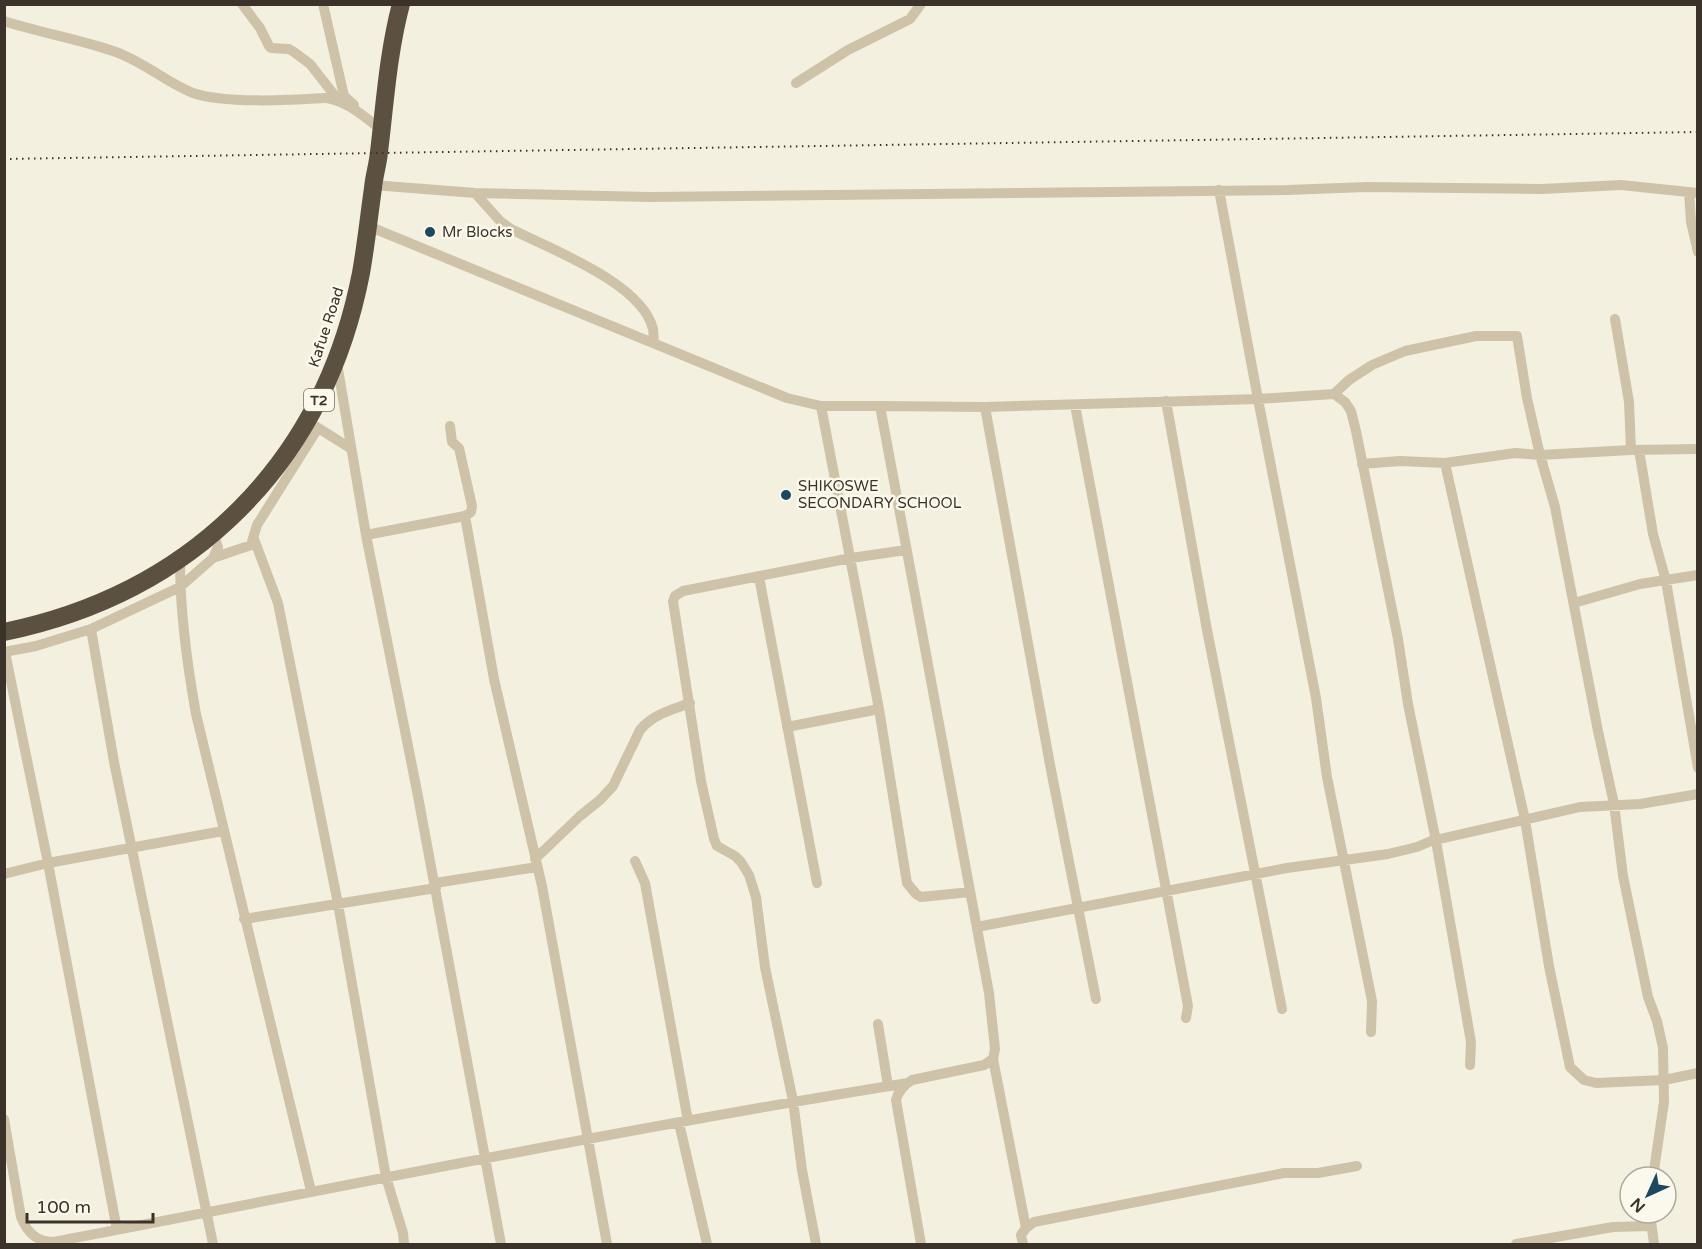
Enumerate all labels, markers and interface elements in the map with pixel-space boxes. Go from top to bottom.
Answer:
place label: Mr Blocks [442,223,512,241]
marker: Mr Blocks [423,225,437,239]
street label: Kafue Road [305,285,347,369]
road number: T2 [304,389,334,411]
place label: SHIKOSWE SECONDARY SCHOOL [798,477,962,512]
marker: SHIKOSWE SECONDARY SCHOOL [779,488,793,502]
north arrow [1618,1165,1678,1225]
scale bar [27,1186,153,1224]
text: N [1626,1193,1650,1217]
text: 100 m [36,1196,91,1218]

